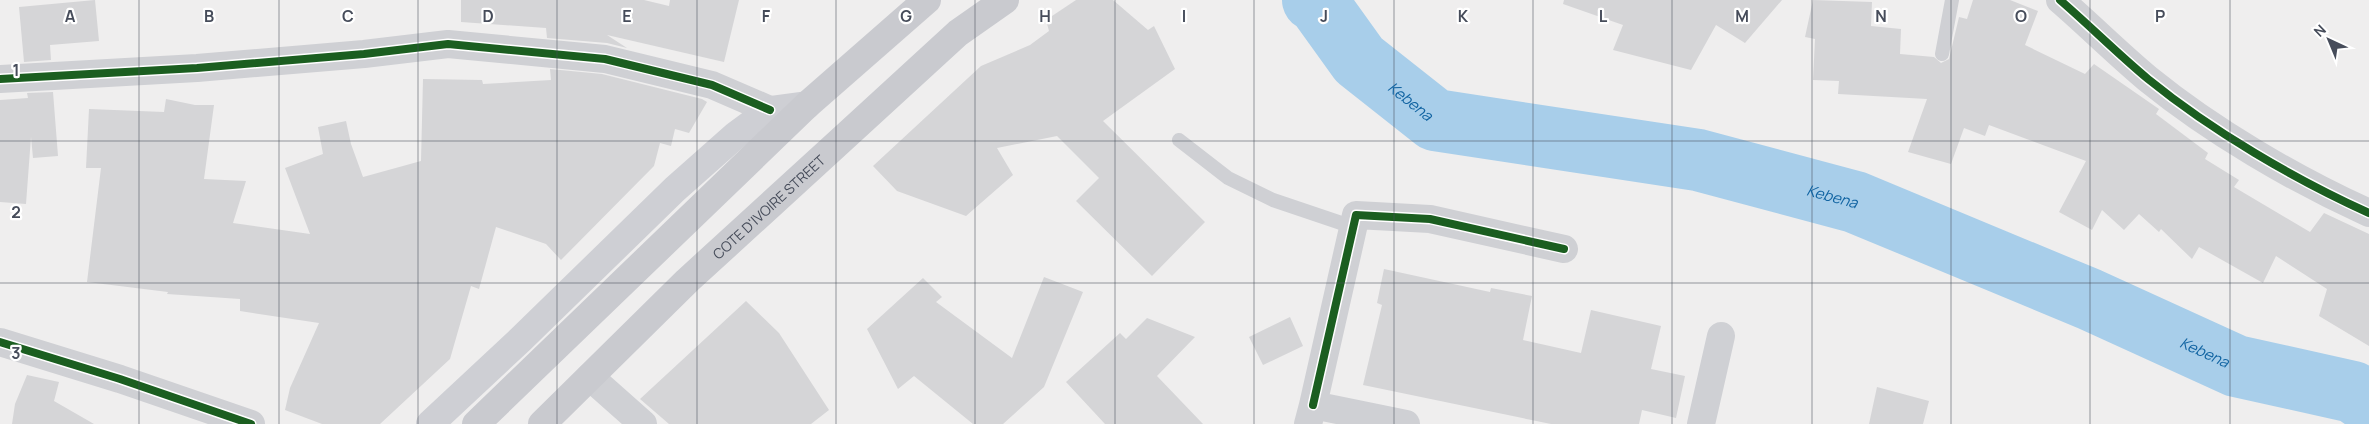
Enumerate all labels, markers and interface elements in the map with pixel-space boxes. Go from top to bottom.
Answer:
text: A [65,5,76,27]
text: B [204,5,214,27]
text: C [342,5,354,27]
text: D [482,5,494,27]
text: E [622,5,632,27]
text: F [762,5,771,27]
text: G [900,5,912,27]
text: H [1039,5,1051,27]
text: I [1182,5,1186,27]
text: J [1320,5,1328,27]
text: K [1458,5,1469,27]
text: L [1599,5,1608,27]
text: M [1735,5,1749,27]
text: N [1875,5,1887,27]
text: O [2015,5,2027,27]
text: P [2155,5,2165,27]
north arrow [2304,15,2354,65]
text: N [2309,20,2330,41]
text: 1 [12,59,20,81]
water label: Kebena [1384,77,1438,126]
street label: COTE D'IVOIRE STREET [708,150,829,263]
water label: Kebena [1805,179,1861,213]
text: 2 [11,201,21,223]
water label: Kebena [2177,331,2233,372]
text: 3 [11,342,21,364]

